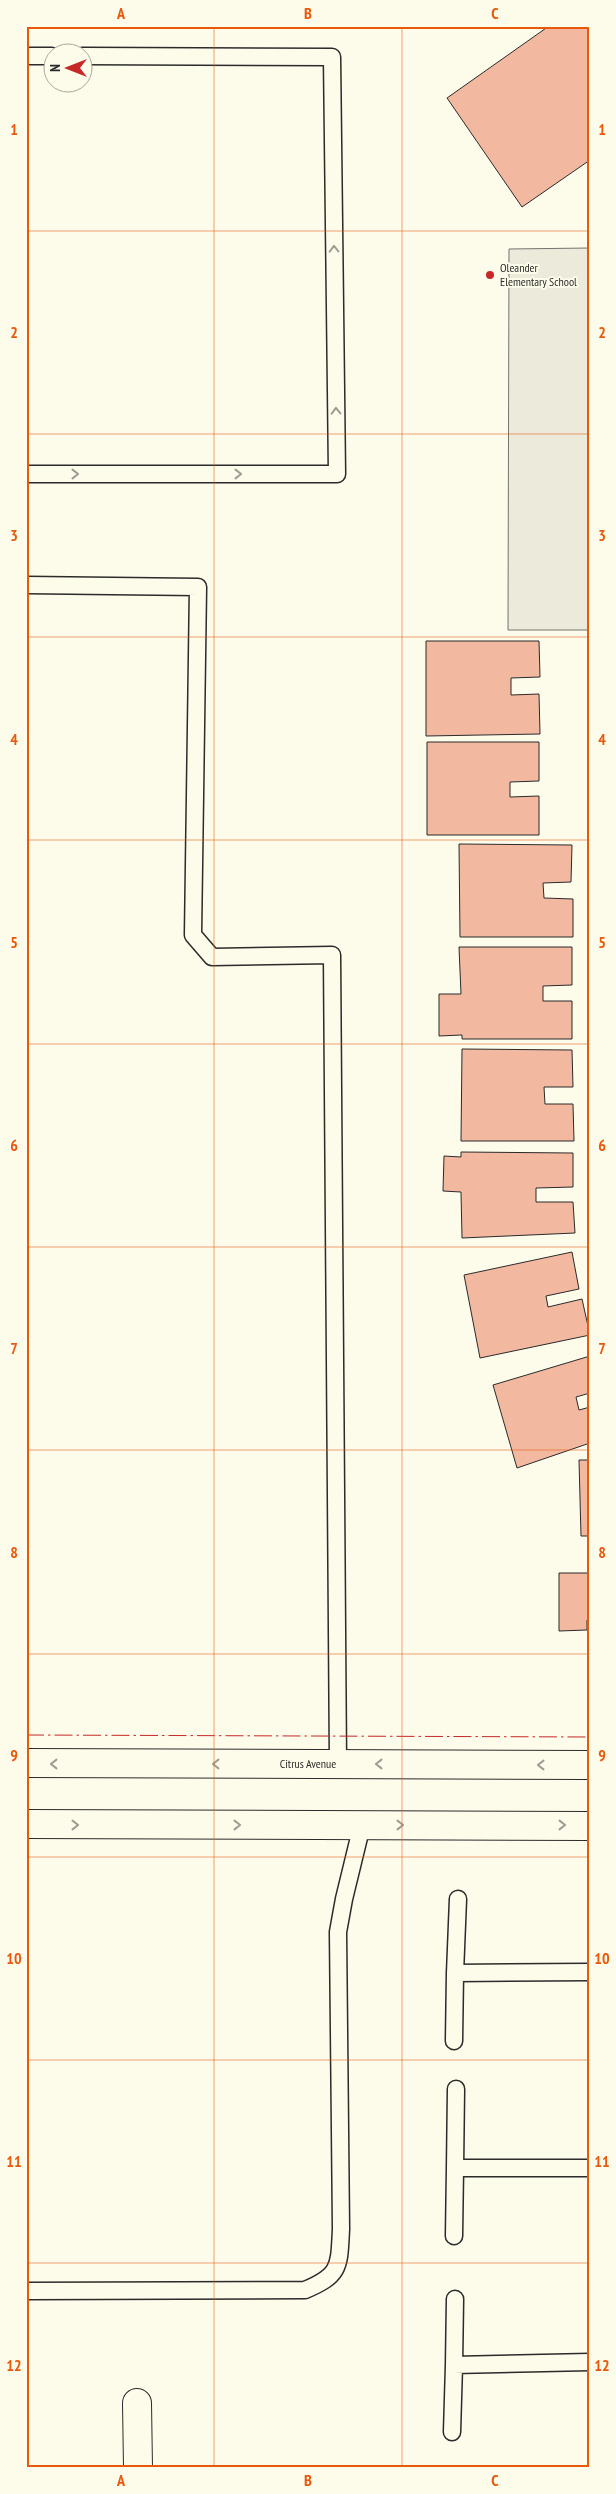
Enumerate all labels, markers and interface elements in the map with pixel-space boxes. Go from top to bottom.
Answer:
text: A [116,3,126,23]
text: B [304,3,312,23]
text: C [491,3,499,23]
north arrow [42,42,92,92]
text: N [46,64,64,72]
text: 1 [10,119,18,139]
text: 1 [598,119,606,139]
one-way arrow [329,244,339,252]
place label: Oleander Elementary School [500,260,577,289]
marker: Oleander Elementary School [484,269,496,281]
text: 2 [10,322,18,342]
text: 2 [598,322,606,342]
one-way arrow [331,407,341,414]
one-way arrow [72,469,79,479]
one-way arrow [234,469,242,479]
text: 3 [10,525,18,545]
text: 3 [598,525,606,545]
text: 4 [10,729,18,749]
text: 4 [598,729,606,749]
text: 5 [10,932,18,952]
text: 5 [598,932,606,952]
text: 6 [10,1135,18,1155]
text: 6 [598,1135,606,1155]
text: 7 [10,1338,18,1358]
text: 7 [598,1338,606,1358]
text: 8 [10,1542,18,1562]
text: 8 [598,1542,606,1562]
text: 9 [10,1745,18,1765]
text: 9 [598,1745,606,1765]
street label: Citrus Avenue [280,1756,336,1771]
one-way arrow [49,1759,57,1769]
one-way arrow [212,1759,220,1769]
one-way arrow [374,1759,382,1769]
one-way arrow [537,1760,544,1770]
one-way arrow [72,1820,79,1830]
one-way arrow [234,1820,242,1830]
one-way arrow [396,1820,404,1830]
one-way arrow [559,1820,567,1831]
text: 10 [6,1948,22,1968]
text: 10 [594,1948,610,1968]
text: 11 [6,2151,22,2171]
text: 11 [594,2151,610,2171]
text: 12 [6,2355,22,2375]
text: 12 [594,2355,610,2375]
text: A [116,2470,126,2490]
text: B [304,2470,312,2490]
text: C [491,2470,499,2490]

